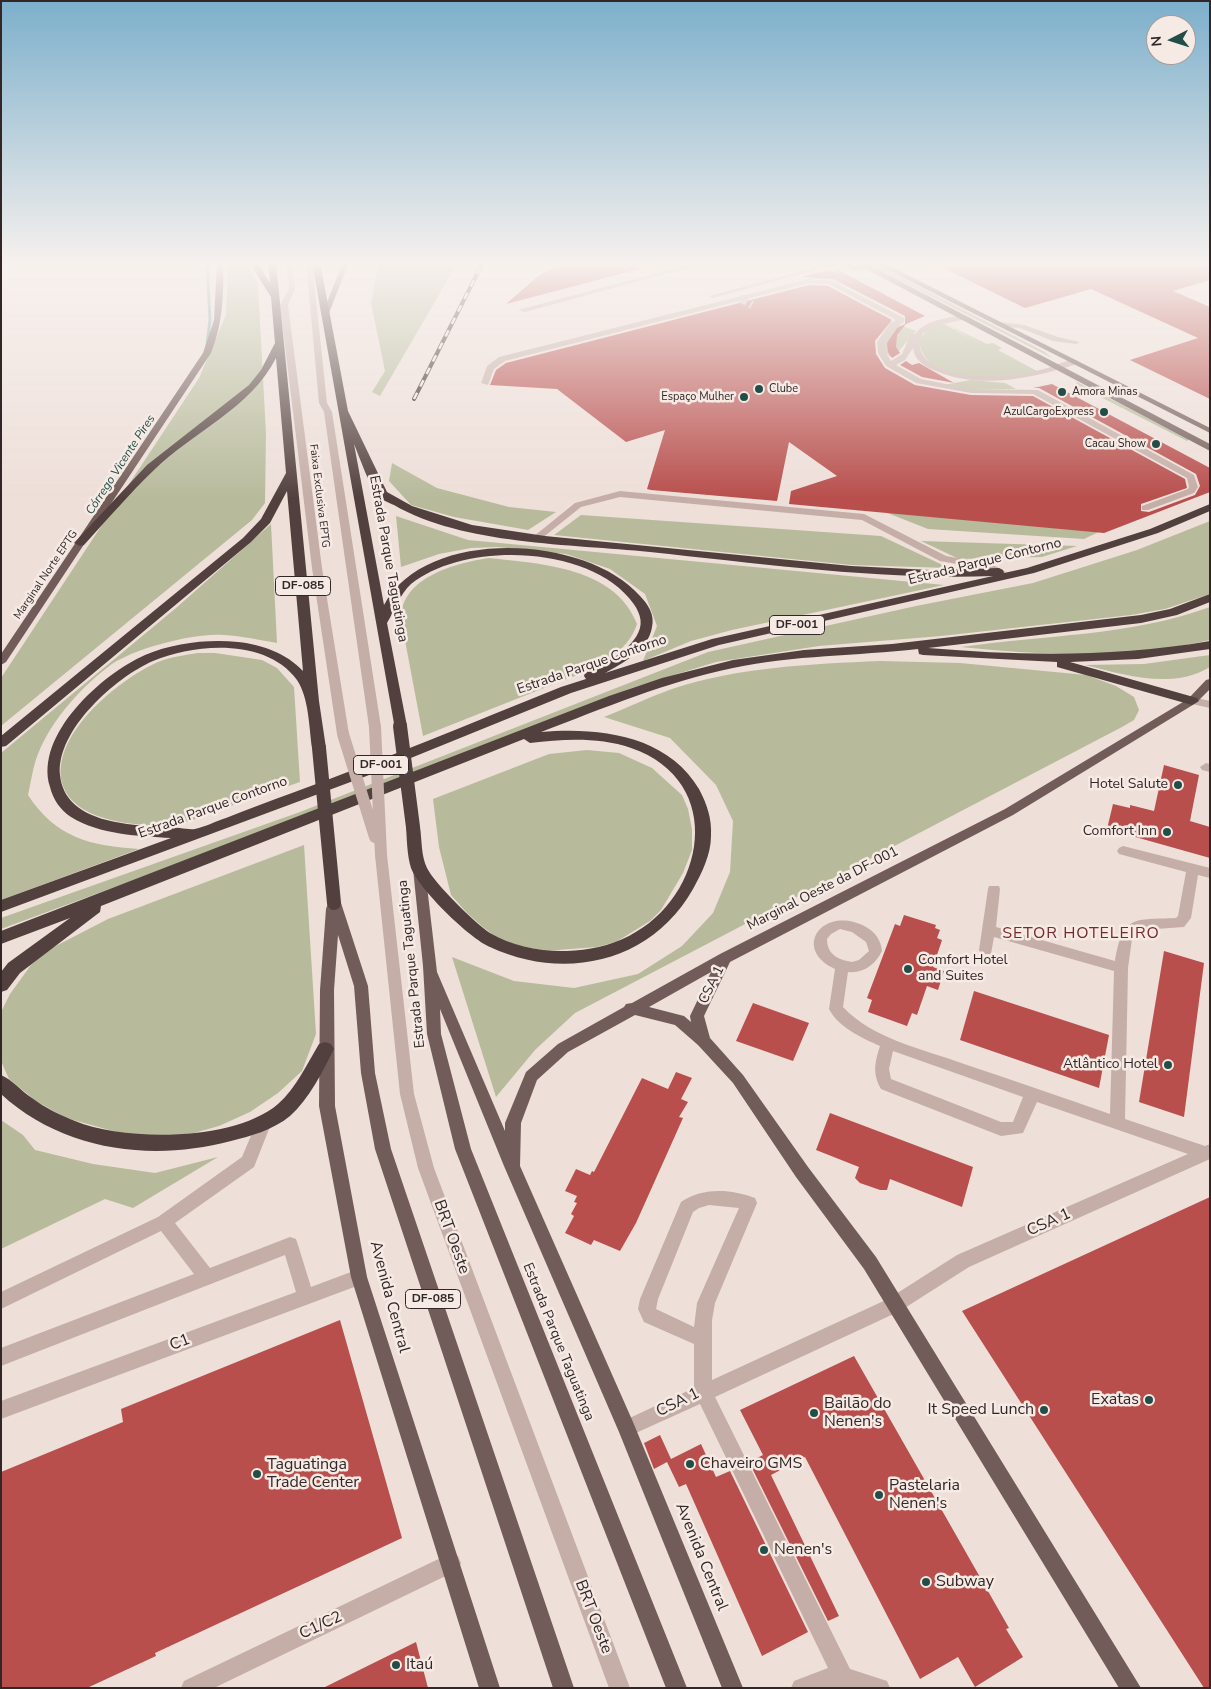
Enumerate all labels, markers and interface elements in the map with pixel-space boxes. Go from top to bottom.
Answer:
north arrow [1146,15,1196,65]
text: N [1147,35,1166,47]
place label: Clube [769,382,798,396]
marker: Clube [753,383,765,395]
place label: Amora Minas [1072,385,1137,399]
marker: Amora Minas [1056,386,1068,398]
place label: Espaço Mulher [661,390,734,404]
marker: Espaço Mulher [738,391,750,403]
place label: AzulCargoExpress [1003,405,1094,419]
marker: AzulCargoExpress [1098,406,1110,418]
water label: Córrego Vicente Pires [83,412,159,518]
place label: Cacau Show [1085,437,1146,451]
marker: Cacau Show [1150,438,1162,450]
street label: Faixa Exclusiva EPTG [306,443,332,549]
street label: Estrada Parque Taguatinga [365,474,411,644]
street label: Marginal Norte EPTG [11,528,81,622]
street label: Estrada Parque Contorno [907,535,1063,589]
road number: DF-085 [276,576,330,596]
road number: DF-001 [770,616,824,634]
street label: Estrada Parque Contorno [515,631,669,699]
road number: DF-001 [354,756,408,774]
street label: Estrada Parque Contorno [136,773,290,843]
place label: Hotel Salute [1089,777,1168,793]
marker: Hotel Salute [1172,779,1184,791]
place label: Comfort Inn [1083,824,1157,840]
marker: Comfort Inn [1161,826,1173,838]
street label: Marginal Oeste da DF-001 [744,843,902,935]
street label: Estrada Parque Taguatinga [395,879,429,1049]
district label: SETOR HOTELEIRO [1000,924,1162,944]
place label: Comfort Hotel and Suites [918,953,1008,986]
street label: CSA 1 [696,963,728,1007]
marker: Comfort Hotel and Suites [902,963,914,975]
place label: Atlântico Hotel [1063,1057,1158,1073]
marker: Atlântico Hotel [1162,1059,1174,1071]
street label: BRT Oeste [429,1197,473,1277]
street label: CSA 1 [1024,1205,1074,1241]
street label: Avenida Central [365,1239,413,1355]
street label: Estrada Parque Taguatinga [519,1260,597,1424]
road number: DF-085 [406,1290,460,1308]
street label: C1 [167,1330,193,1356]
street label: CSA 1 [653,1384,703,1422]
place label: Exatas [1091,1390,1139,1410]
place label: Bailão do Nenen's [824,1394,891,1432]
marker: Exatas [1143,1394,1155,1406]
place label: It Speed Lunch [927,1400,1034,1420]
marker: It Speed Lunch [1038,1404,1050,1416]
marker: Bailão do Nenen's [808,1407,820,1419]
place label: Chaveiro GMS [700,1454,802,1474]
place label: Taguatinga Trade Center [267,1455,359,1493]
marker: Chaveiro GMS [684,1458,696,1470]
marker: Taguatinga Trade Center [251,1468,263,1480]
place label: Pastelaria Nenen's [889,1476,960,1514]
marker: Pastelaria Nenen's [873,1489,885,1501]
street label: Avenida Central [671,1500,731,1614]
place label: Nenen's [774,1540,832,1560]
marker: Nenen's [758,1544,770,1556]
place label: Subway [936,1572,994,1592]
marker: Subway [920,1576,932,1588]
street label: BRT Oeste [570,1577,616,1657]
street label: C1/C2 [297,1608,345,1644]
place label: Itaú [406,1655,433,1675]
marker: Itaú [390,1659,402,1671]

